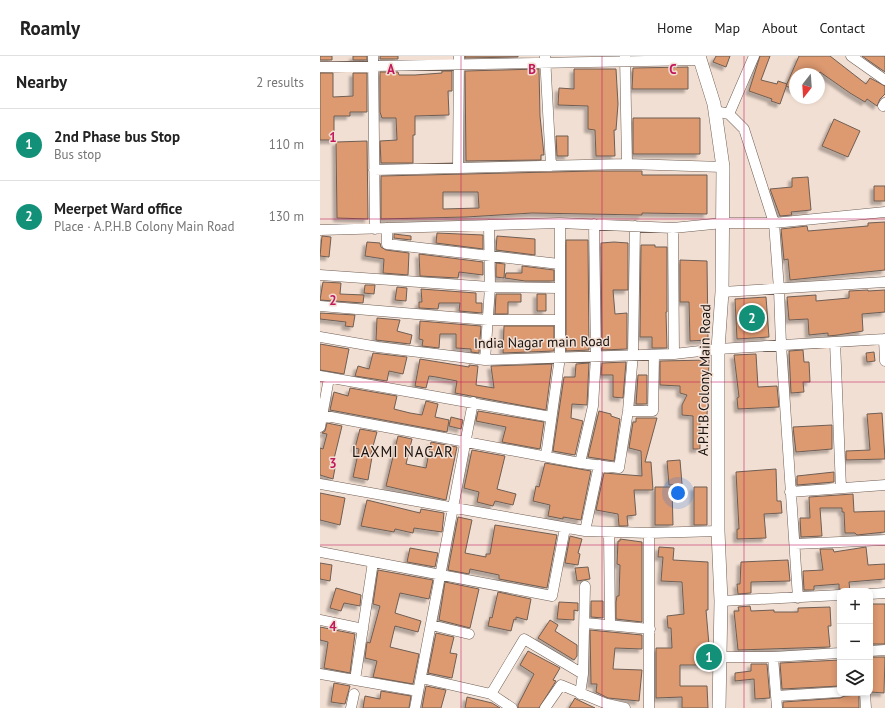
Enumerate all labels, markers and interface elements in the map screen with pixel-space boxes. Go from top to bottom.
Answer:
text: Roamly [20,16,80,40]
text: Home [657,19,692,37]
text: Map [714,19,740,37]
text: About [762,19,798,37]
text: Contact [820,19,865,37]
text: A [387,61,395,78]
text: B [528,61,536,78]
text: C [669,61,677,78]
north arrow [789,68,825,104]
text: Nearby [16,71,67,93]
text: 2 results [256,74,304,91]
text: 2nd Phase bus Stop [54,127,180,146]
text: 1 [329,129,337,146]
text: 1 [25,136,33,153]
text: 110 m [269,136,304,153]
text: Bus stop [54,146,101,163]
text: Meerpet Ward office [54,199,182,218]
text: 2 [25,208,33,225]
text: 130 m [269,208,304,225]
text: Place · A.P.H.B Colony Main Road [54,218,235,235]
text: 2 [329,292,337,309]
pin: 2 [739,303,765,333]
street label: A.P.H.B Colony Main Road [694,304,714,456]
street label: India Nagar main Road [474,332,610,352]
district label: LAXMI NAGAR [352,442,454,461]
text: 3 [329,455,337,472]
your location [668,483,688,503]
map controls [837,588,873,696]
button: + [837,588,873,624]
text: 4 [329,618,337,635]
button: − [837,624,873,660]
pin: 1 [696,642,722,672]
button: layers [837,660,873,696]

